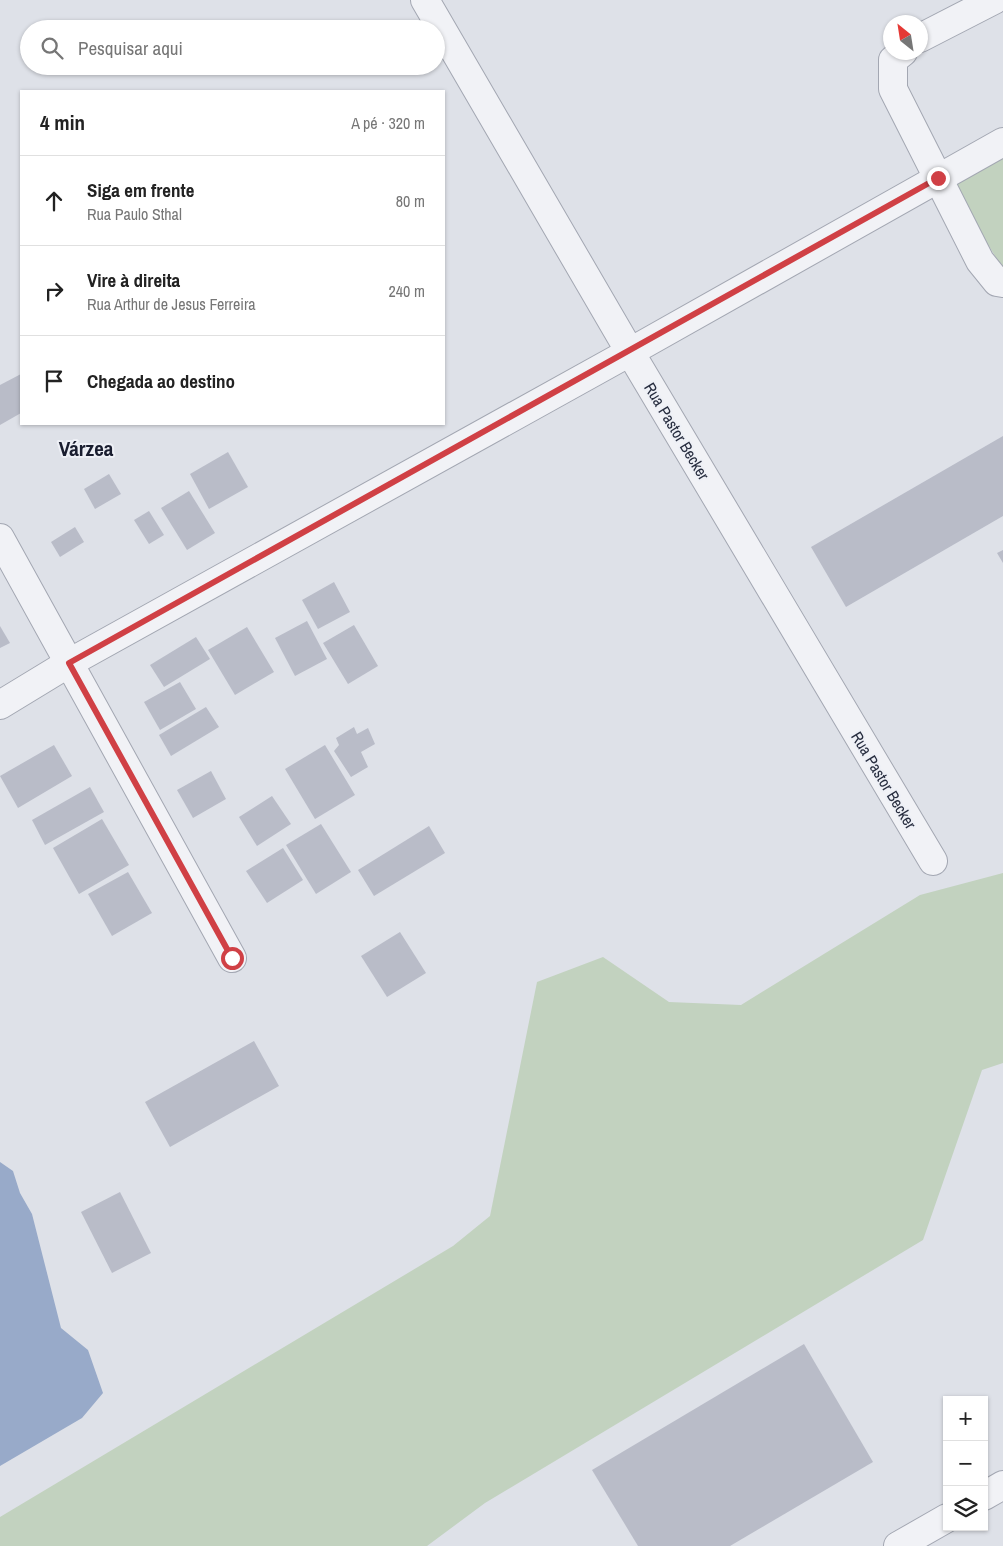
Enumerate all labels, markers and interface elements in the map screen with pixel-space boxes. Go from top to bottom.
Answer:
north arrow [883,15,928,60]
search box [20,20,445,75]
icon: search [38,34,66,62]
text: Pesquisar aqui [78,35,183,61]
text: 4 min [40,108,85,137]
text: A pé · 320 m [351,112,425,134]
route end [927,167,950,190]
text: Siga em frente [87,177,194,203]
icon: ahead [40,187,68,215]
text: 80 m [396,190,425,212]
text: Rua Paulo Sthal [87,203,182,225]
text: Vire à direita [87,267,180,293]
icon: right [40,277,68,305]
text: 240 m [389,280,425,302]
text: Rua Arthur de Jesus Ferreira [87,293,256,315]
icon: arrive [40,367,68,395]
text: Chegada ao destino [87,368,235,394]
street label: Rua Pastor Becker [639,378,715,484]
district label: Várzea [59,434,114,463]
street label: Rua Pastor Becker [846,727,922,833]
route start [221,947,244,970]
map controls [943,1396,988,1531]
button: + [943,1396,988,1441]
button: − [943,1441,988,1486]
button: layers [943,1486,988,1531]

